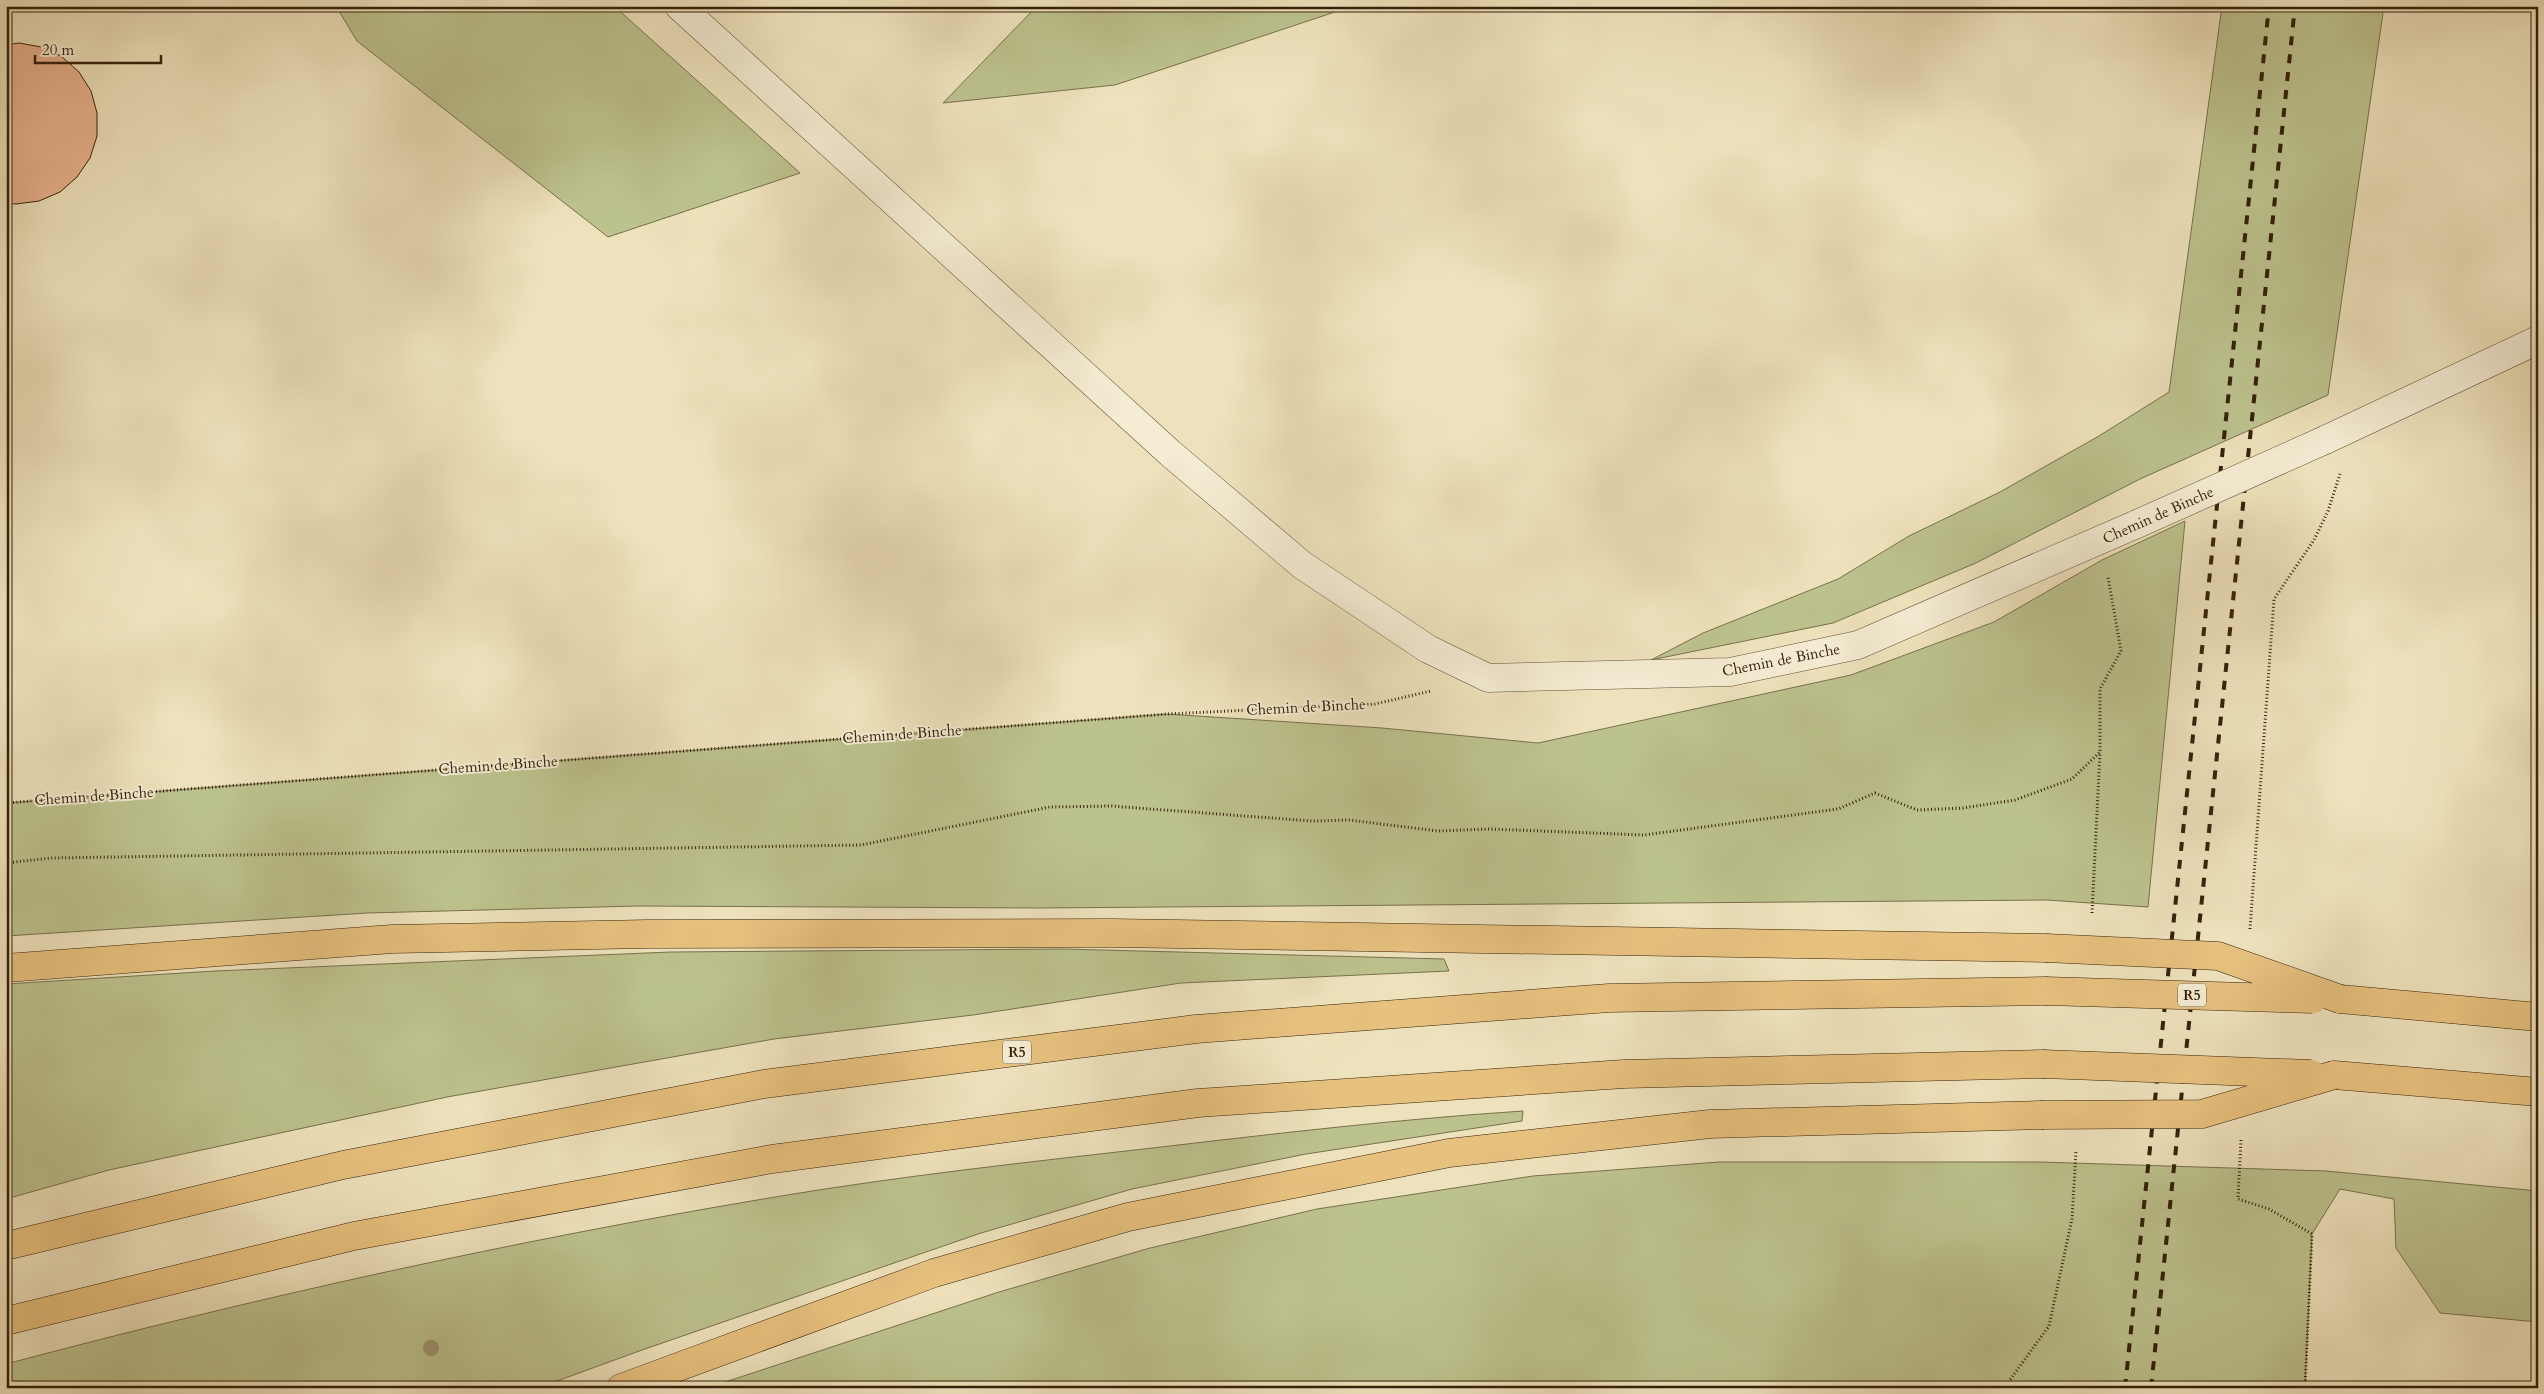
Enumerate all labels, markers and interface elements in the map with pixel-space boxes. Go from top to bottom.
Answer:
scale bar [35,32,161,64]
text: 20 m [42,40,74,60]
street label: Chemin de Binche [2099,481,2217,548]
street label: Chemin de Binche [1720,639,1842,681]
street label: Chemin de Binche [1246,694,1366,720]
street label: Chemin de Binche [842,720,963,748]
street label: Chemin de Binche [438,751,559,779]
street label: Chemin de Binche [34,782,155,810]
road number: R5 [2178,984,2206,1006]
road number: R5 [1003,1040,1031,1064]

